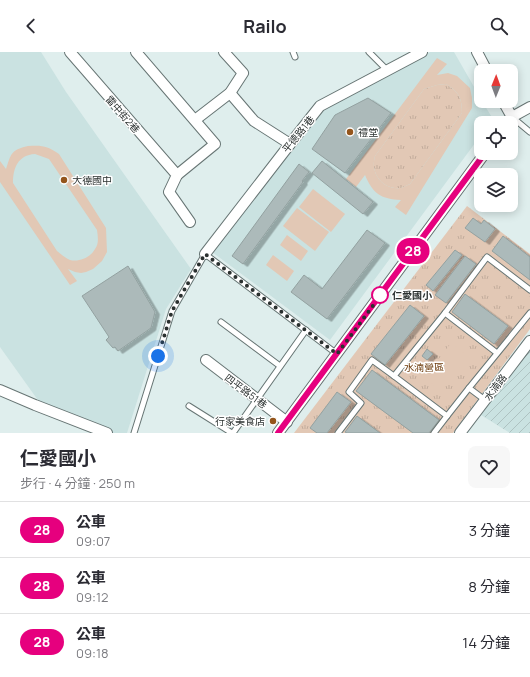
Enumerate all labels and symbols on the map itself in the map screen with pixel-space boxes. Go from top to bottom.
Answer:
north arrow [474,64,518,108]
street label: 雷中街2巷 [103,92,143,136]
street label: 平德路1巷 [279,113,317,155]
place label: 禮堂 [358,125,378,139]
marker: 禮堂 [345,127,355,137]
place label: 大德國中 [72,173,112,187]
marker: 大德國中 [59,175,69,185]
line badge: 28 [395,238,431,264]
marker: 仁愛國小 [371,286,389,304]
place label: 仁愛國小 [392,288,433,302]
your location [148,346,168,366]
park label: 水湳營區 [404,360,444,374]
street label: 四平路51巷 [222,370,270,412]
street label: 水湳路 [480,371,510,403]
place label: 行家美食店 [215,414,265,428]
marker: 行家美食店 [268,416,278,426]

